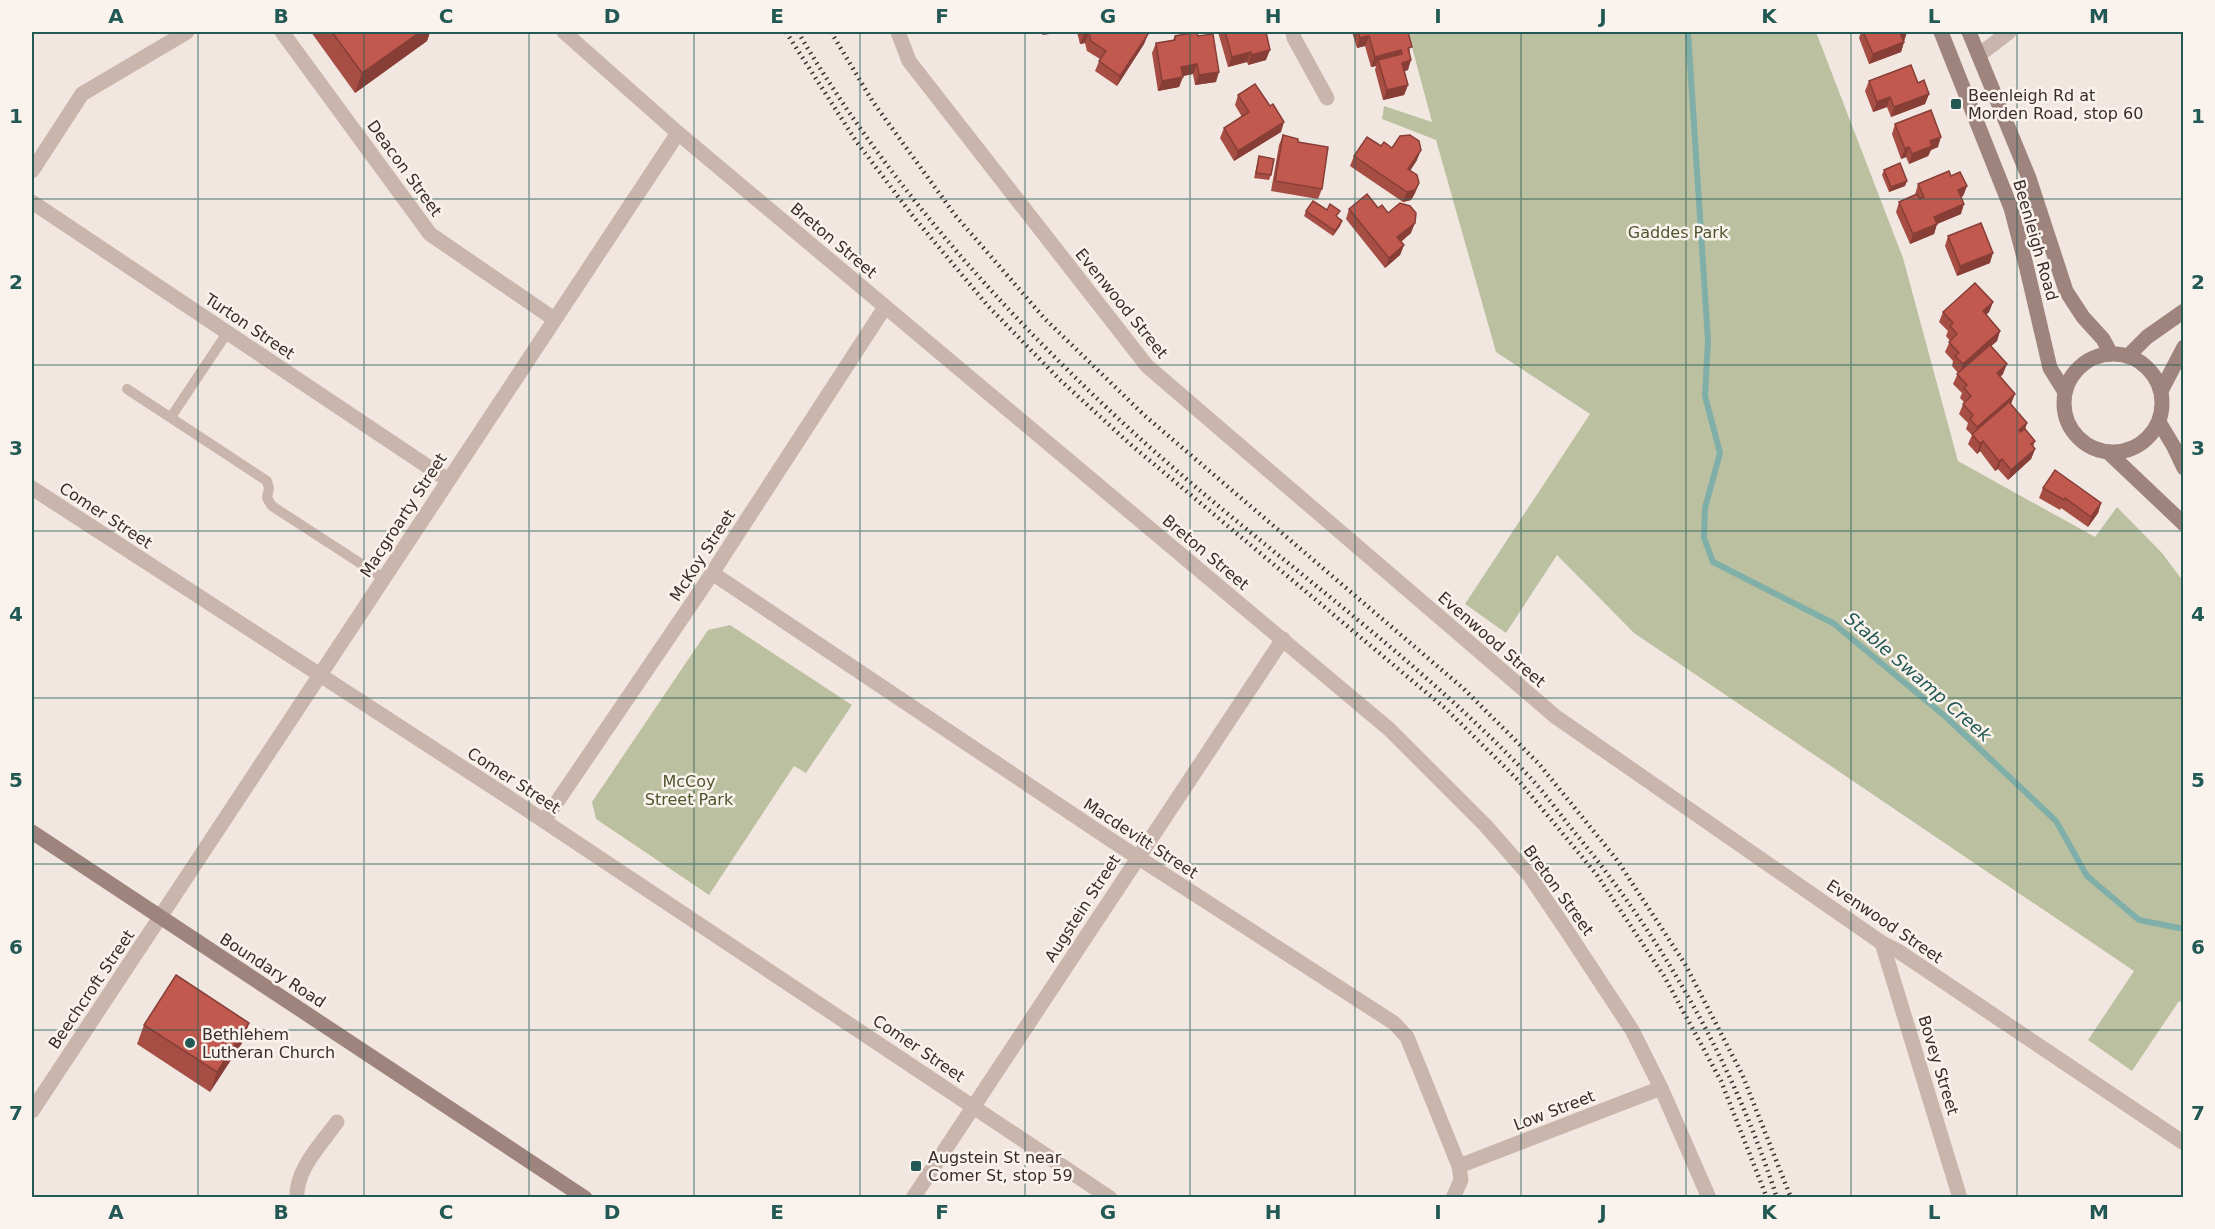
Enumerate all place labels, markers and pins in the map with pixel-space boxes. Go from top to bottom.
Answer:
place label: Beenleigh Rd at Morden Road, stop 60 [1968,86,2143,123]
marker: Beenleigh Rd at Morden Road, stop 60 [1949,97,1963,111]
place label: Bethlehem Lutheran Church [202,1025,335,1062]
marker: Bethlehem Lutheran Church [183,1036,197,1050]
place label: Augstein St near Comer St, stop 59 [928,1148,1073,1185]
marker: Augstein St near Comer St, stop 59 [909,1159,923,1173]

